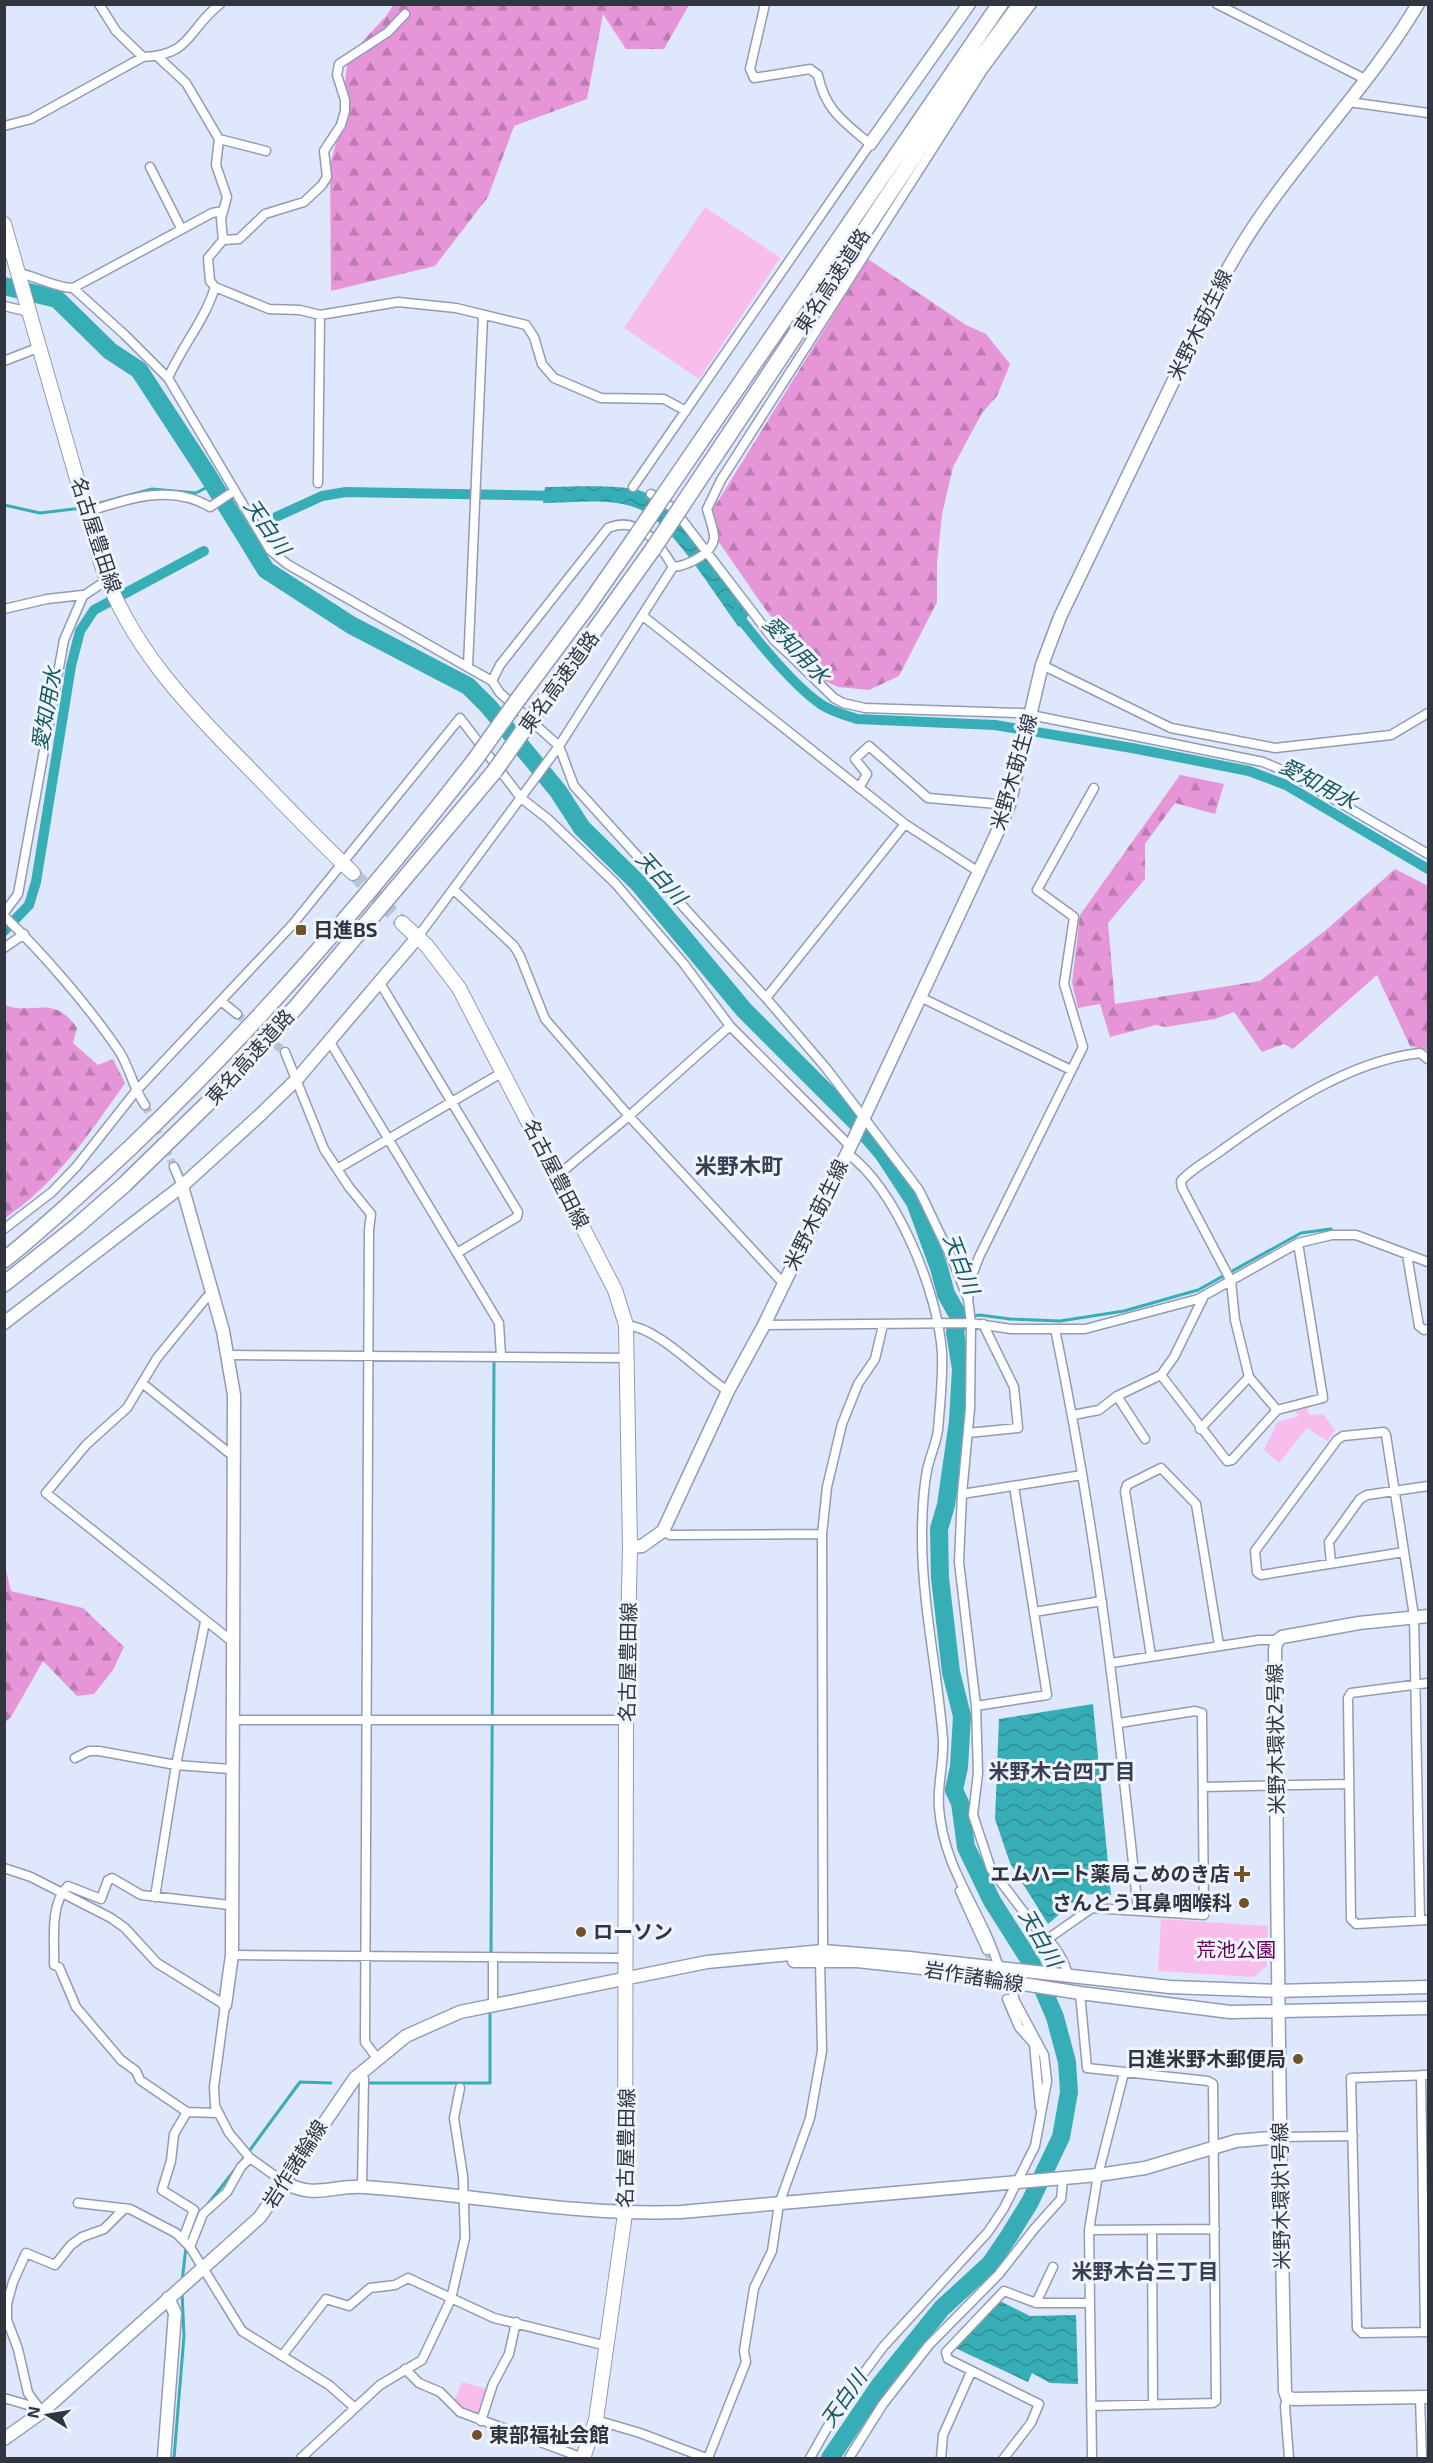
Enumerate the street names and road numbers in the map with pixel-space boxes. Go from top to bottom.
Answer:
street label: 東名高速道路 [788,224,874,337]
street label: 米野木莇生線 [1162,265,1236,384]
street label: 名古屋豊田線 [67,474,127,595]
street label: 東名高速道路 [513,626,603,737]
street label: 米野木莇生線 [985,711,1041,833]
street label: 東名高速道路 [200,1004,298,1109]
street label: 名古屋豊田線 [519,1115,595,1232]
street label: 米野木莇生線 [778,1155,852,1274]
street label: 名古屋豊田線 [614,1602,640,1722]
street label: 米野木環状2号線 [1262,1663,1288,1815]
street label: 岩作諸輪線 [923,1956,1025,1996]
street label: 名古屋豊田線 [612,2088,638,2208]
street label: 岩作諸輪線 [257,2115,331,2212]
street label: 米野木環状1号線 [1267,2122,1293,2270]

